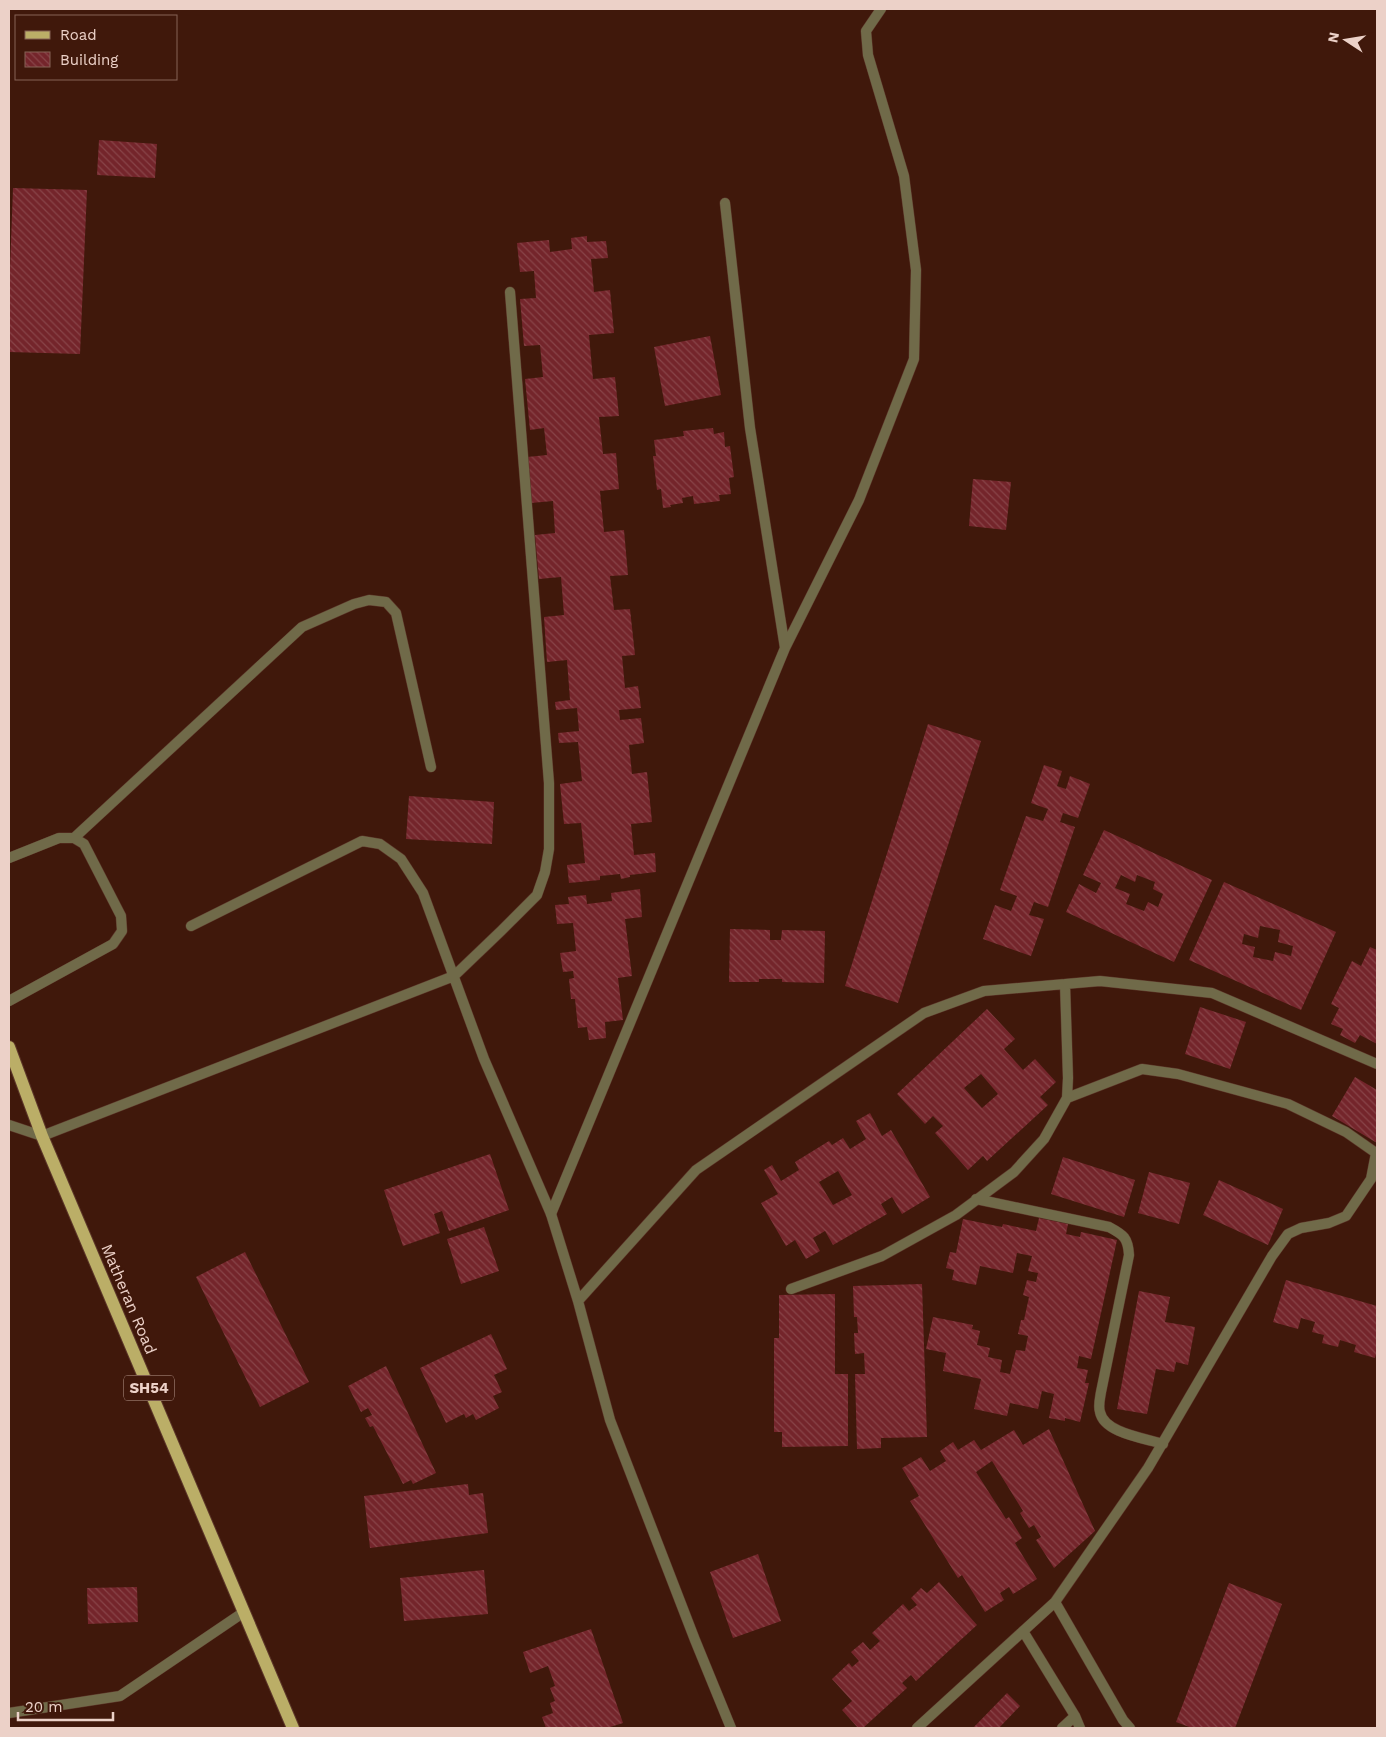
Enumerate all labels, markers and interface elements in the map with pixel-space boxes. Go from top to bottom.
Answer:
legend [15,15,178,80]
north arrow [1321,15,1371,65]
text: Road [60,26,97,44]
text: N [1324,31,1342,44]
text: Building [60,51,118,69]
street label: Matheran Road [97,1241,161,1357]
road number: SH54 [124,1376,174,1400]
scale bar [18,1690,112,1722]
text: 20 m [25,1698,63,1716]

